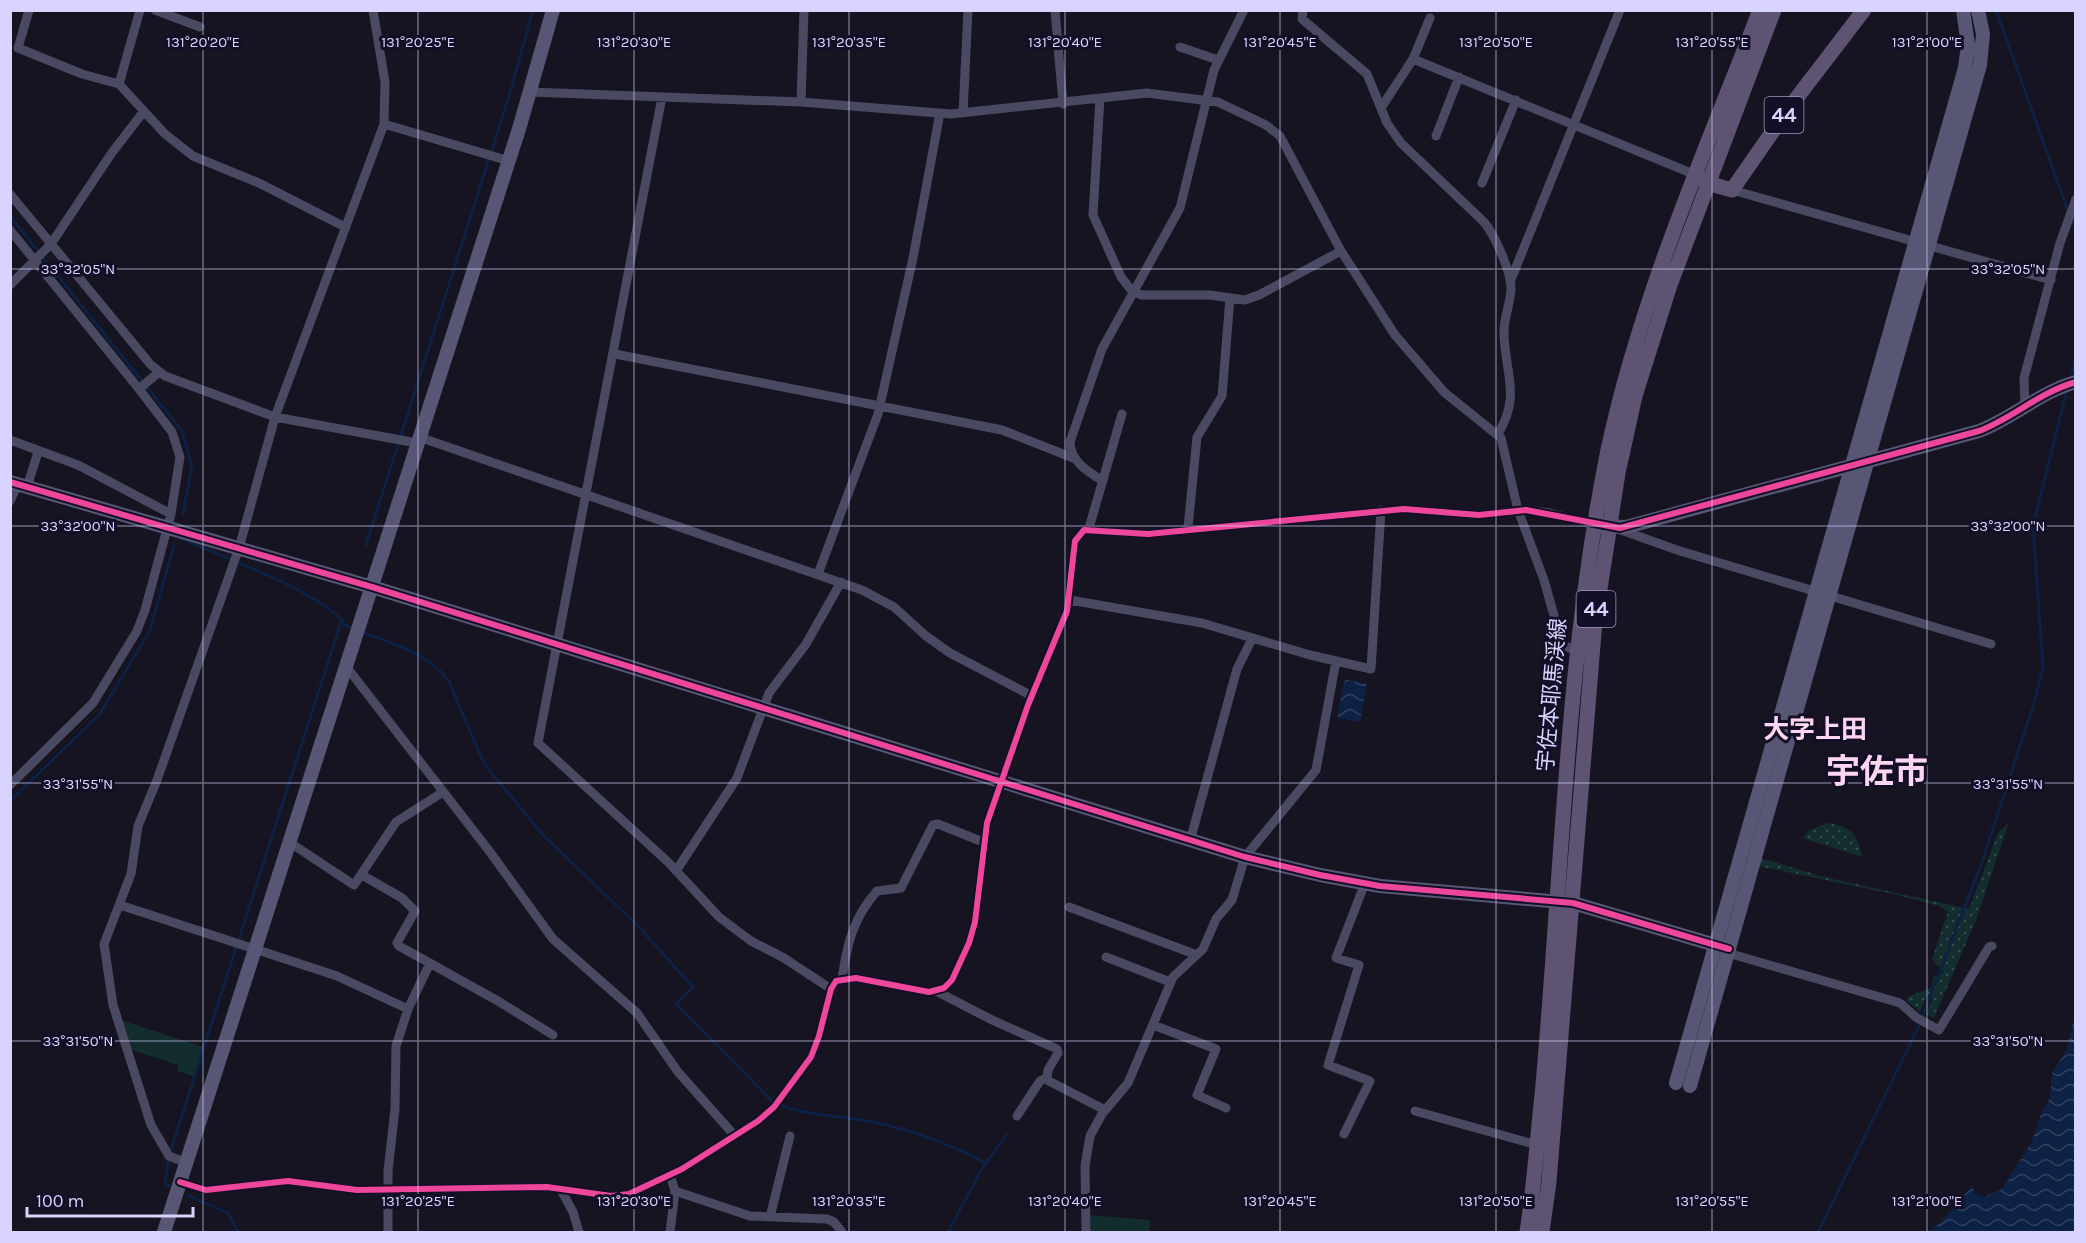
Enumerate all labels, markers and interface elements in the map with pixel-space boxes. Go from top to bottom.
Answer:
text: 131°20'20"E [166,33,240,51]
text: 131°20'25"E [381,33,455,51]
text: 131°20'30"E [597,33,671,51]
text: 131°20'35"E [812,33,886,51]
text: 131°20'40"E [1028,33,1102,51]
text: 131°20'45"E [1243,33,1317,51]
text: 131°20'50"E [1459,33,1533,51]
text: 131°20'55"E [1675,33,1749,51]
text: 131°21'00"E [1892,33,1962,51]
road number: 44 [1764,97,1804,133]
text: 33°32'05"N [41,260,115,278]
text: 33°32'05"N [1971,260,2045,278]
text: 33°32'00"N [40,517,116,535]
text: 33°32'00"N [1970,517,2046,535]
road number: 44 [1576,591,1616,627]
street label: 宇佐本耶馬渓線 [1532,617,1572,773]
district label: 大字上田 [1763,714,1867,745]
district label: 宇佐市 [1826,752,1928,792]
text: 33°31'55"N [43,775,113,793]
text: 33°31'55"N [1973,775,2043,793]
text: 33°31'50"N [43,1032,113,1050]
text: 33°31'50"N [1973,1032,2043,1050]
scale bar [27,1180,194,1218]
text: 100 m [36,1190,84,1212]
text: 131°20'25"E [381,1192,455,1210]
text: 131°20'30"E [597,1192,671,1210]
text: 131°20'35"E [812,1192,886,1210]
text: 131°20'40"E [1028,1192,1102,1210]
text: 131°20'45"E [1243,1192,1317,1210]
text: 131°20'50"E [1459,1192,1533,1210]
text: 131°20'55"E [1675,1192,1749,1210]
text: 131°21'00"E [1892,1192,1962,1210]

